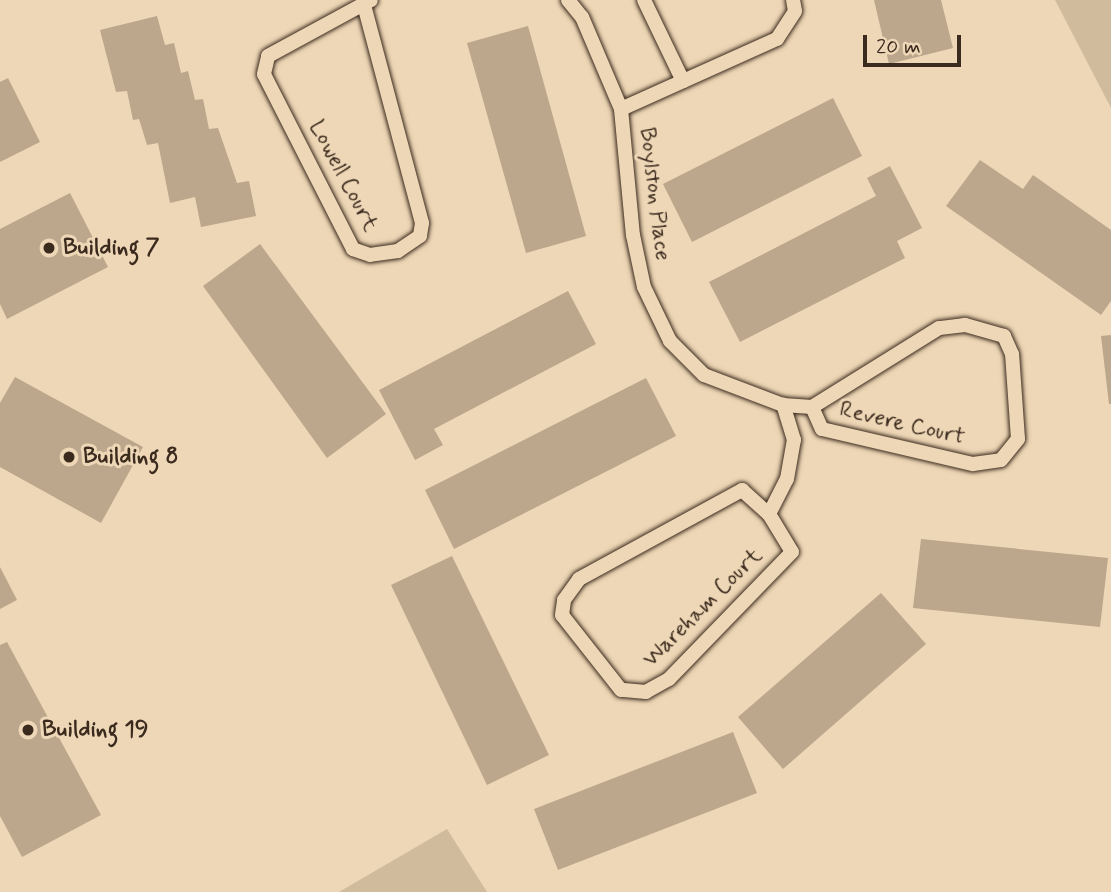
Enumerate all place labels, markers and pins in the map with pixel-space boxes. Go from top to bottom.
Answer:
place label: Building 7 [63,234,159,262]
marker: Building 7 [41,240,57,256]
place label: Building 8 [83,443,178,471]
marker: Building 8 [61,449,77,465]
place label: Building 19 [42,716,148,744]
marker: Building 19 [20,722,36,738]

